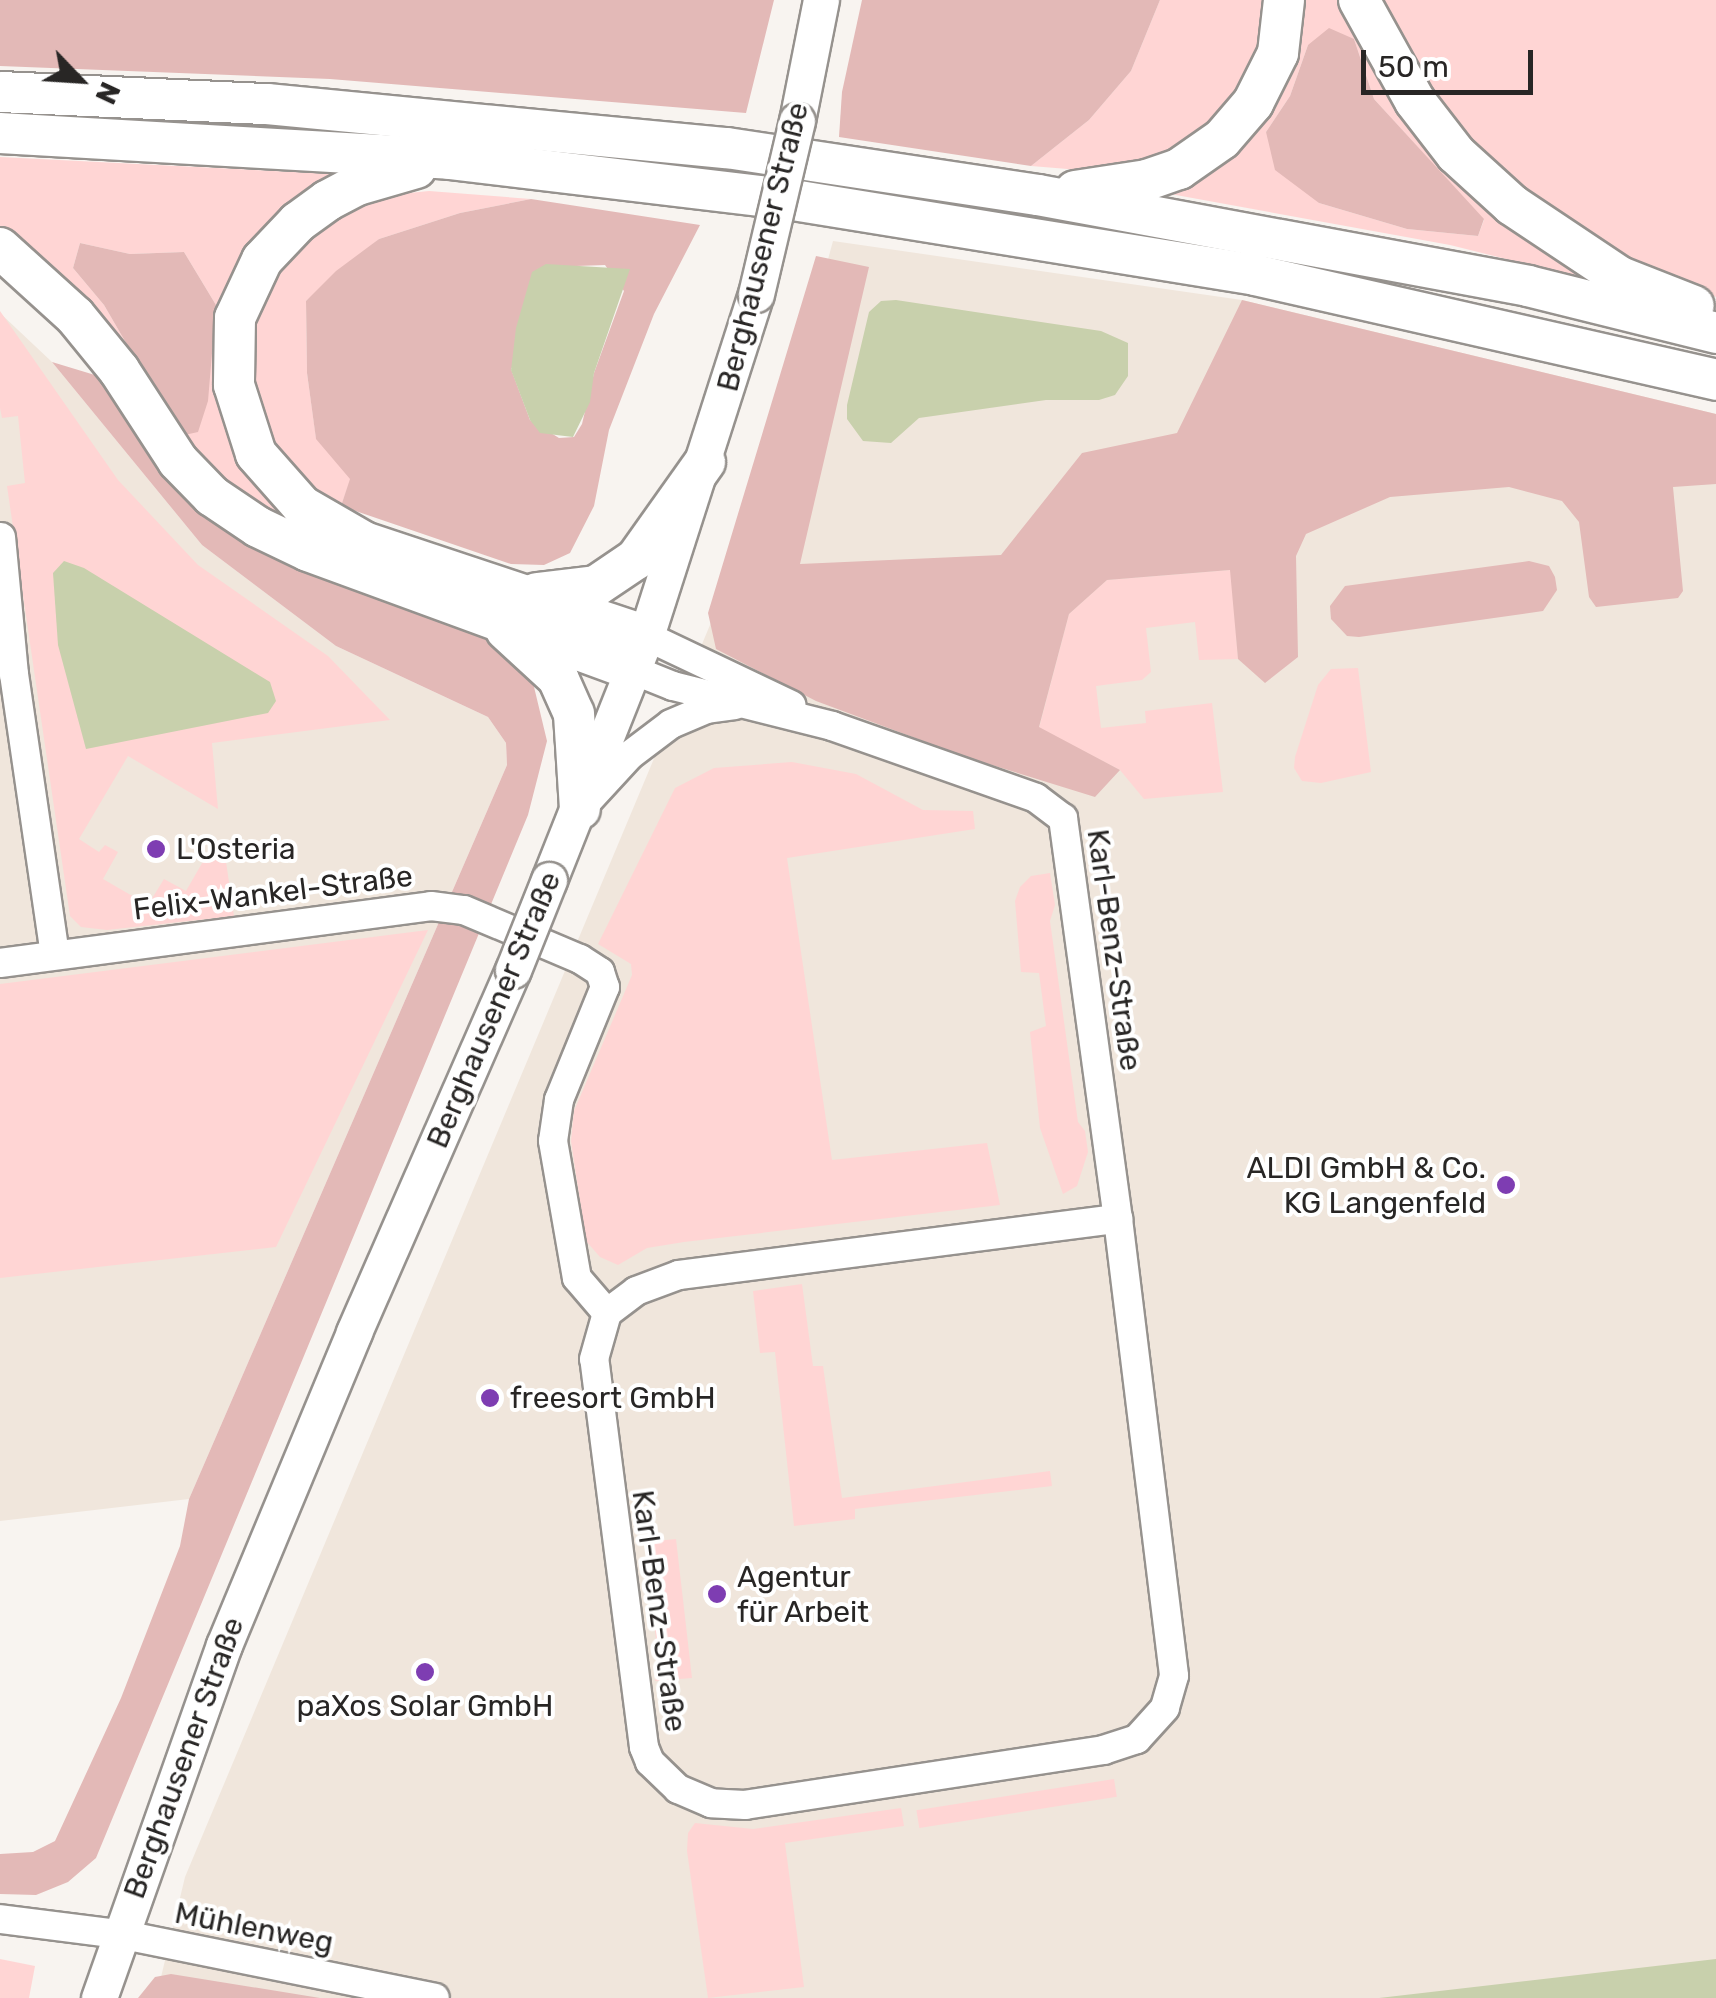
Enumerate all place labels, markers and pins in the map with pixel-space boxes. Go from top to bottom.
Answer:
place label: L'Osteria [176,831,296,867]
marker: L'Osteria [145,838,167,860]
place label: ALDI GmbH & Co. KG Langenfeld [1246,1150,1486,1220]
marker: ALDI GmbH & Co. KG Langenfeld [1495,1174,1517,1196]
place label: freesort GmbH [510,1380,716,1416]
marker: freesort GmbH [479,1387,501,1409]
place label: Agentur für Arbeit [737,1559,870,1630]
marker: Agentur für Arbeit [706,1583,728,1605]
marker: paXos Solar GmbH [414,1661,436,1683]
place label: paXos Solar GmbH [296,1688,554,1724]

